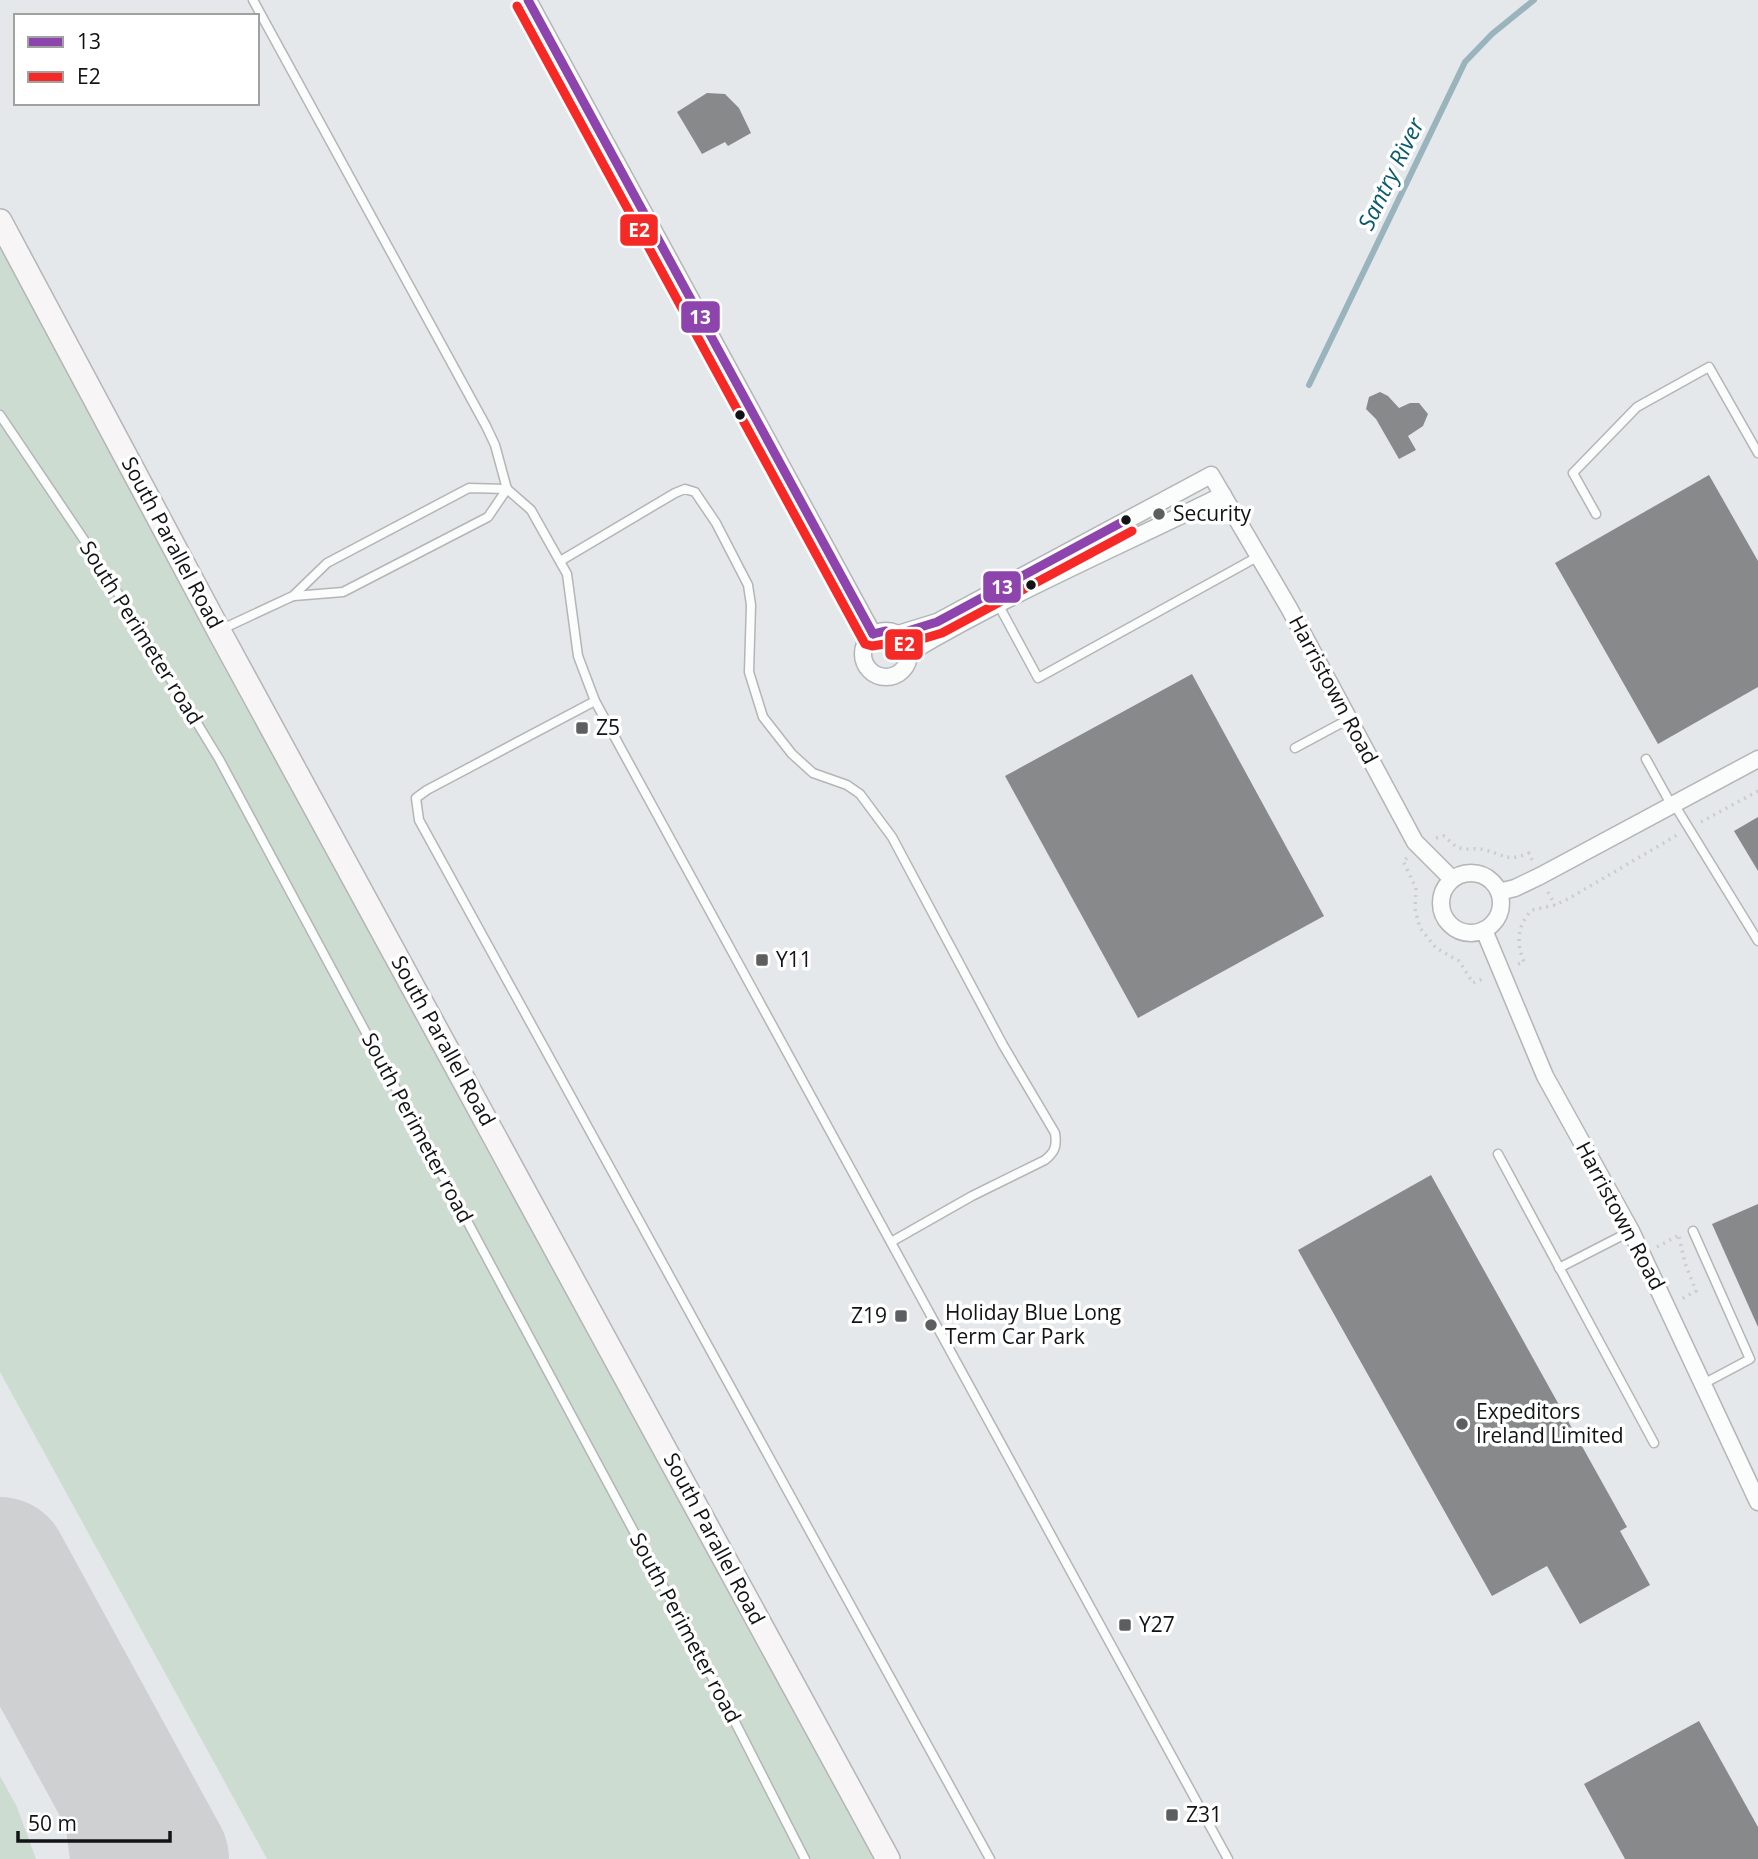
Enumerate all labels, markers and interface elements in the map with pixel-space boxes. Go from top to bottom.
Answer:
legend [14,14,259,105]
text: 13 [77,27,101,55]
text: E2 [77,62,101,90]
water label: Santry River [1349,111,1431,235]
line badge: E2 [619,213,659,247]
text: E2 [628,217,650,243]
line badge: 13 [680,300,721,334]
text: 13 [689,304,711,330]
unlabelled marker [733,408,747,422]
street label: South Parallel Road [116,452,230,633]
place label: Security [1173,499,1252,527]
marker: Security [1151,506,1167,522]
unlabelled marker [1119,513,1133,527]
street label: South Perimeter road [74,535,210,730]
line badge: 13 [982,570,1022,604]
text: 13 [991,574,1013,600]
unlabelled marker [1024,578,1038,592]
street label: Harristown Road [1283,610,1385,769]
line badge: E2 [884,628,924,661]
text: E2 [893,631,915,657]
place label: Z5 [596,713,620,741]
marker: Z5 [574,720,590,736]
place label: Y11 [776,945,812,973]
street label: South Parallel Road [385,950,502,1131]
marker: Y11 [754,952,770,968]
street label: South Perimeter road [356,1028,480,1227]
street label: Harristown Road [1570,1136,1672,1295]
place label: Holiday Blue Long Term Car Park [945,1298,1121,1350]
place label: Z19 [851,1301,887,1329]
marker: Z19 [893,1308,909,1324]
marker: Holiday Blue Long Term Car Park [923,1317,939,1333]
place label: Expeditors Ireland Limited [1476,1397,1624,1449]
marker: Expeditors Ireland Limited [1454,1416,1470,1432]
street label: South Parallel Road [658,1448,772,1629]
street label: South Perimeter road [624,1528,748,1727]
place label: Y27 [1139,1610,1175,1638]
marker: Y27 [1117,1617,1133,1633]
scale bar [18,1800,170,1844]
place label: Z31 [1186,1800,1222,1828]
marker: Z31 [1164,1807,1180,1823]
text: 50 m [28,1809,77,1837]

